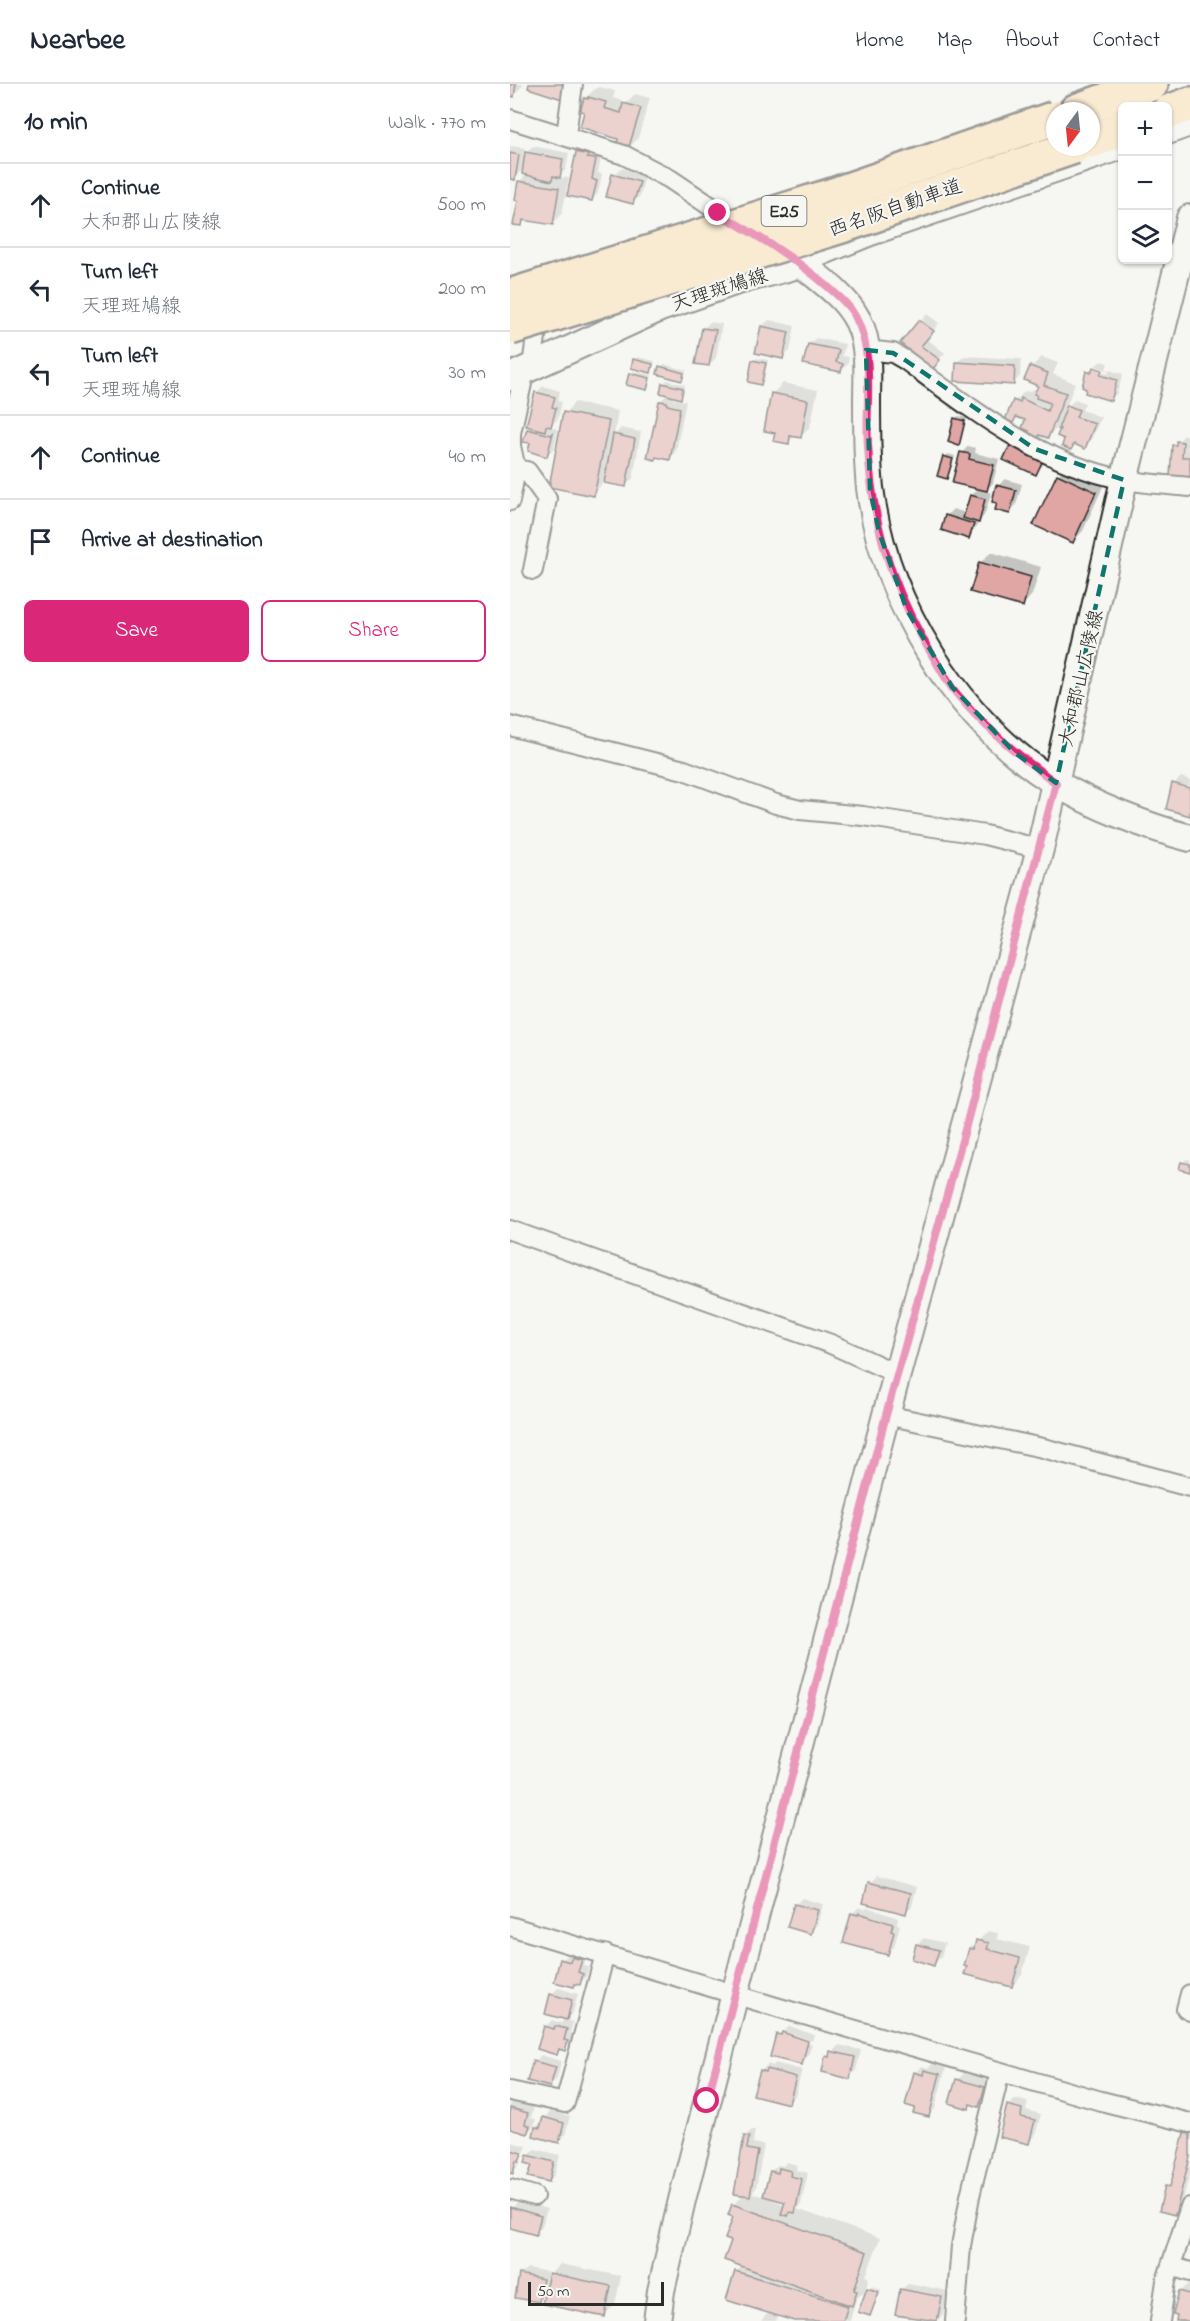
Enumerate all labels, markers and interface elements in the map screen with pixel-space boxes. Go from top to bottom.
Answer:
text: Nearbee [30,21,125,62]
text: Home [855,26,904,56]
text: Map [937,26,972,56]
text: About [1005,26,1059,56]
text: Contact [1092,26,1160,56]
north arrow [1046,102,1100,156]
map controls [1118,102,1172,264]
button: + [1118,102,1172,156]
text: 10 min [24,104,88,142]
text: Walk · 770 m [388,109,486,138]
button: − [1118,156,1172,210]
text: Continue [81,173,160,205]
street label: 西名阪自動車道 [825,173,967,246]
icon: ahead [24,189,57,222]
text: 500 m [437,191,486,220]
road number: E25 [762,196,806,226]
route end [704,199,730,225]
text: 大和郡山広陵線 [81,209,221,238]
button: layers [1118,210,1172,264]
text: Turn left [81,257,158,289]
street label: 天理斑鳩線 [668,262,772,321]
icon: left [24,273,57,306]
text: 200 m [438,275,486,304]
text: 天理斑鳩線 [81,293,181,322]
text: Turn left [81,341,158,373]
icon: left [24,357,57,390]
text: 30 m [449,359,486,388]
text: 天理斑鳩線 [81,377,181,406]
icon: ahead [24,441,57,474]
text: Continue [81,441,160,473]
text: 40 m [449,443,486,472]
icon: arrive [24,525,57,558]
text: Arrive at destination [81,525,263,557]
button: Save [24,600,249,662]
button: Share [261,600,486,662]
street label: 大和郡山広陵線 [1053,607,1112,750]
route start [693,2087,719,2113]
scale bar [528,2279,664,2306]
text: 50 m [537,2280,569,2304]

